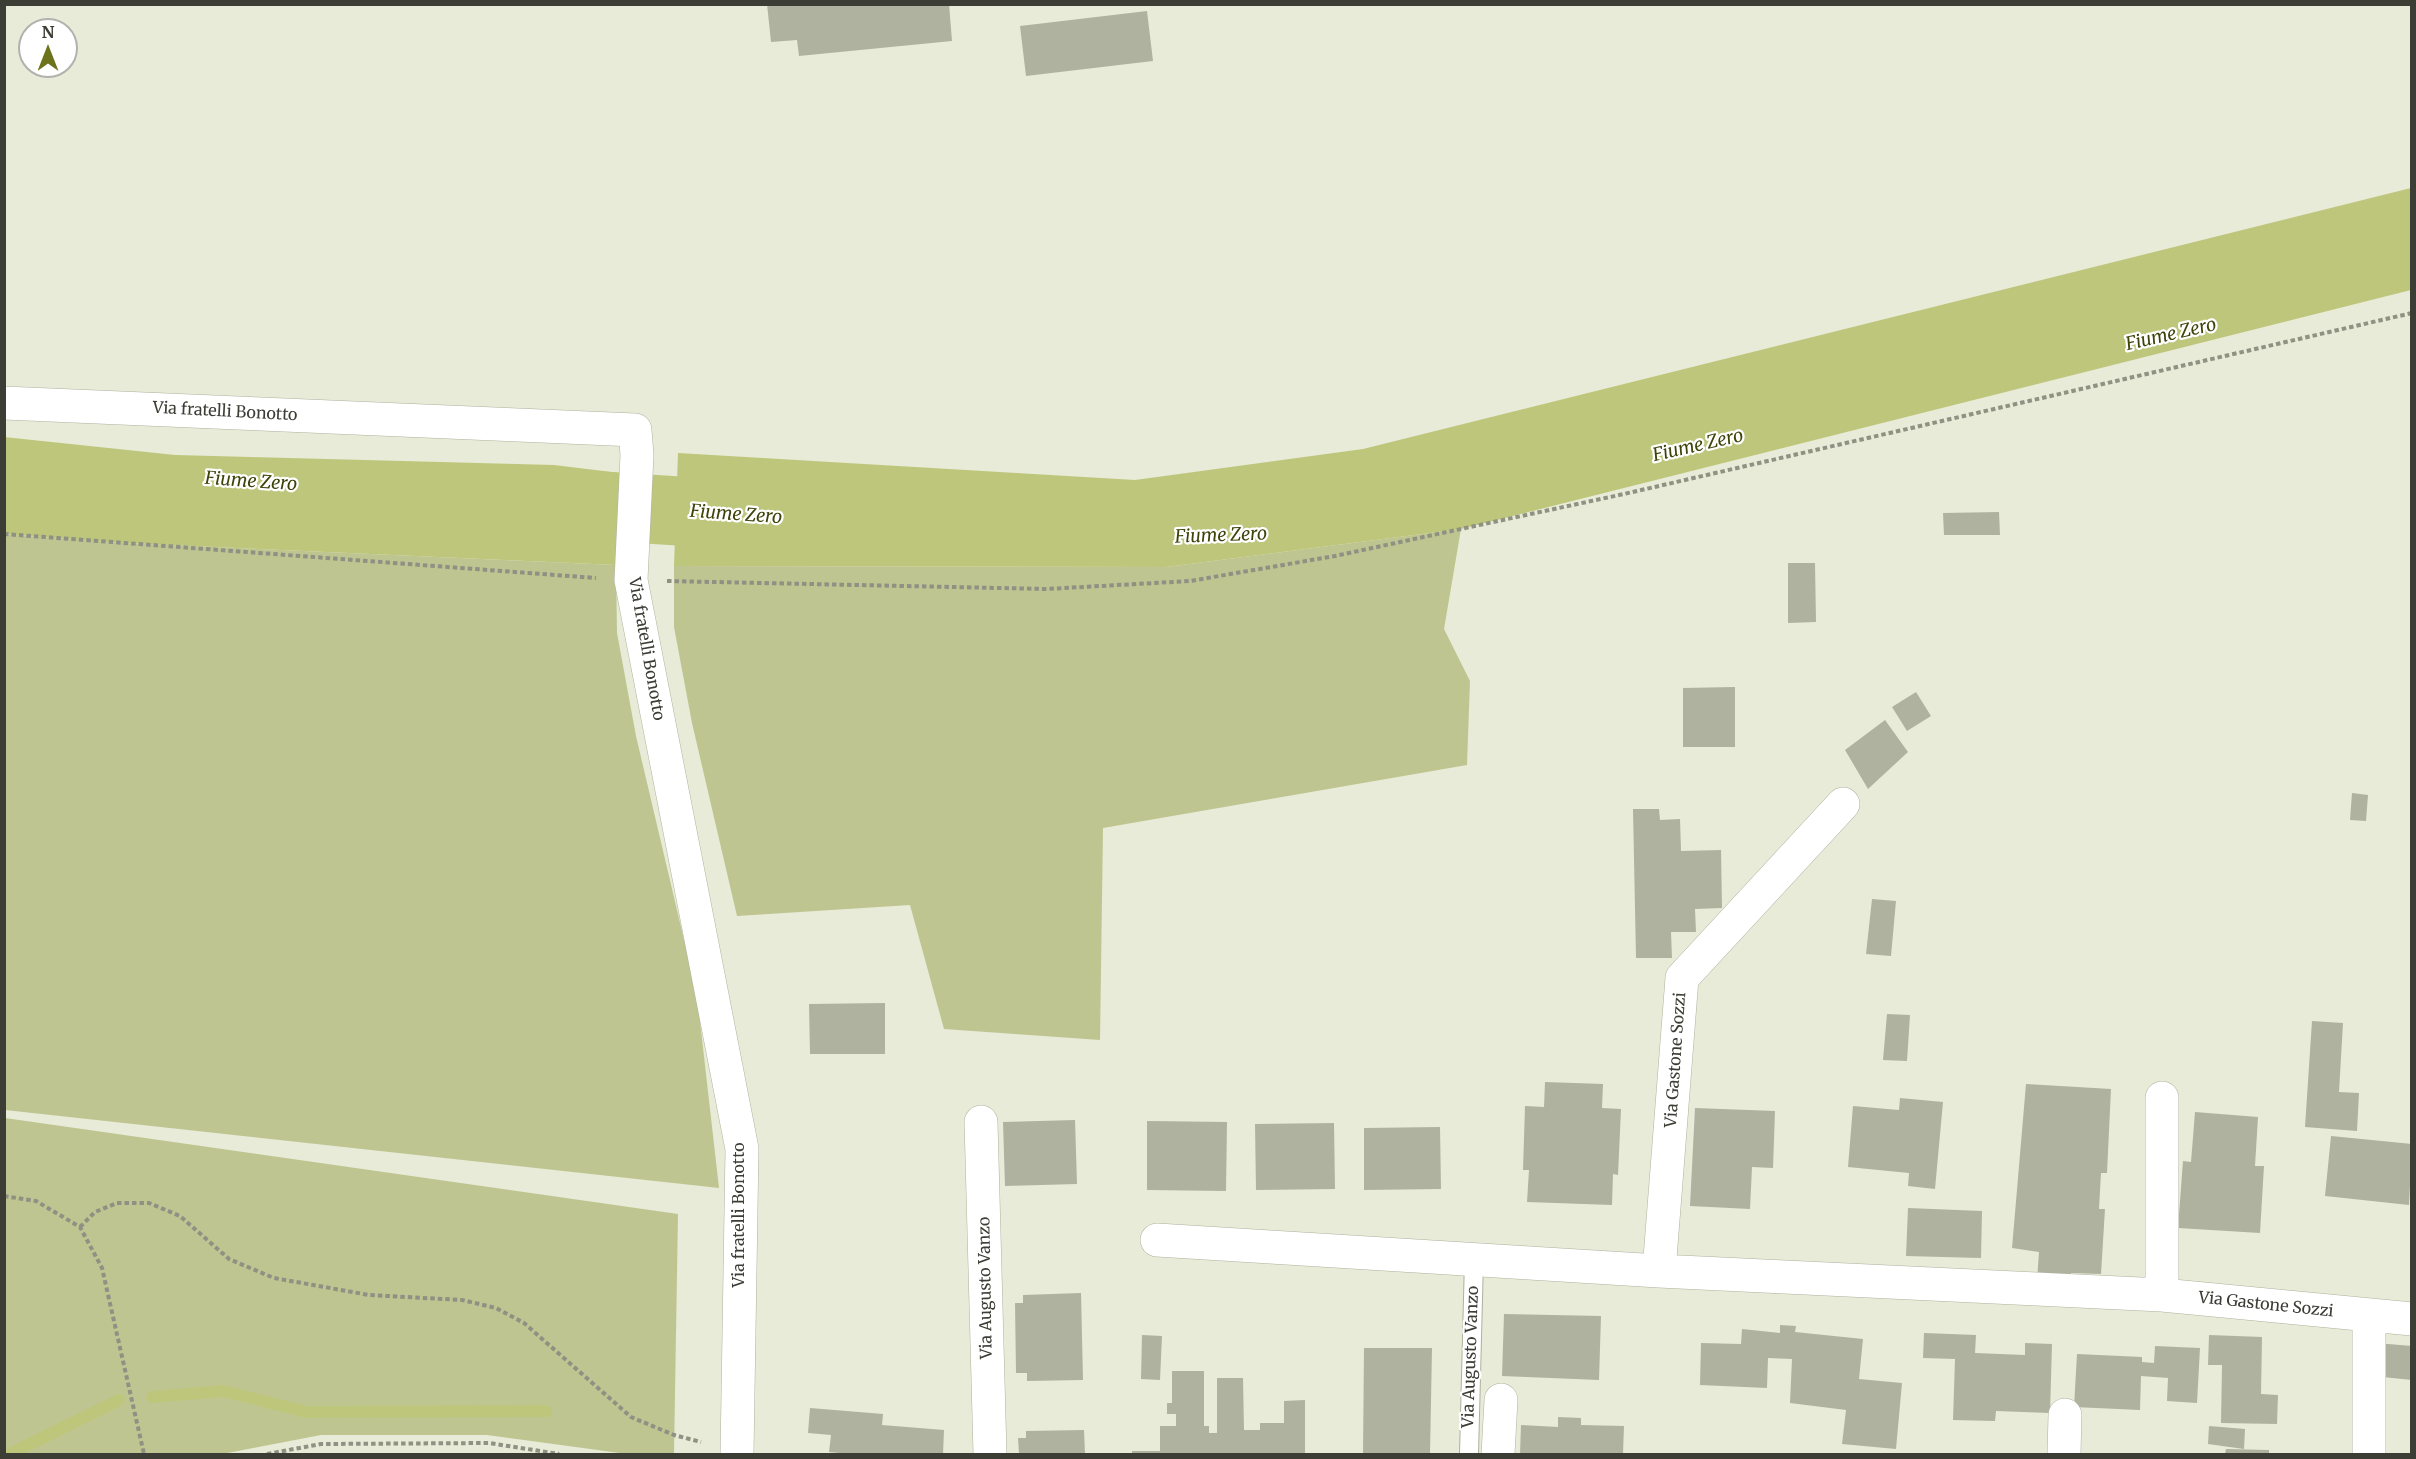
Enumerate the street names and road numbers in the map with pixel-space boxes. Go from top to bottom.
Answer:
street label: Via fratelli Bonotto [152,399,298,425]
street label: Via fratelli Bonotto [624,576,668,722]
street label: Via Gastone Sozzi [1662,992,1690,1128]
street label: Via fratelli Bonotto [729,1143,749,1287]
street label: Via Augusto Vanzo [975,1217,997,1359]
street label: Via Augusto Vanzo [1459,1286,1483,1428]
street label: Via Gastone Sozzi [2198,1288,2334,1322]

